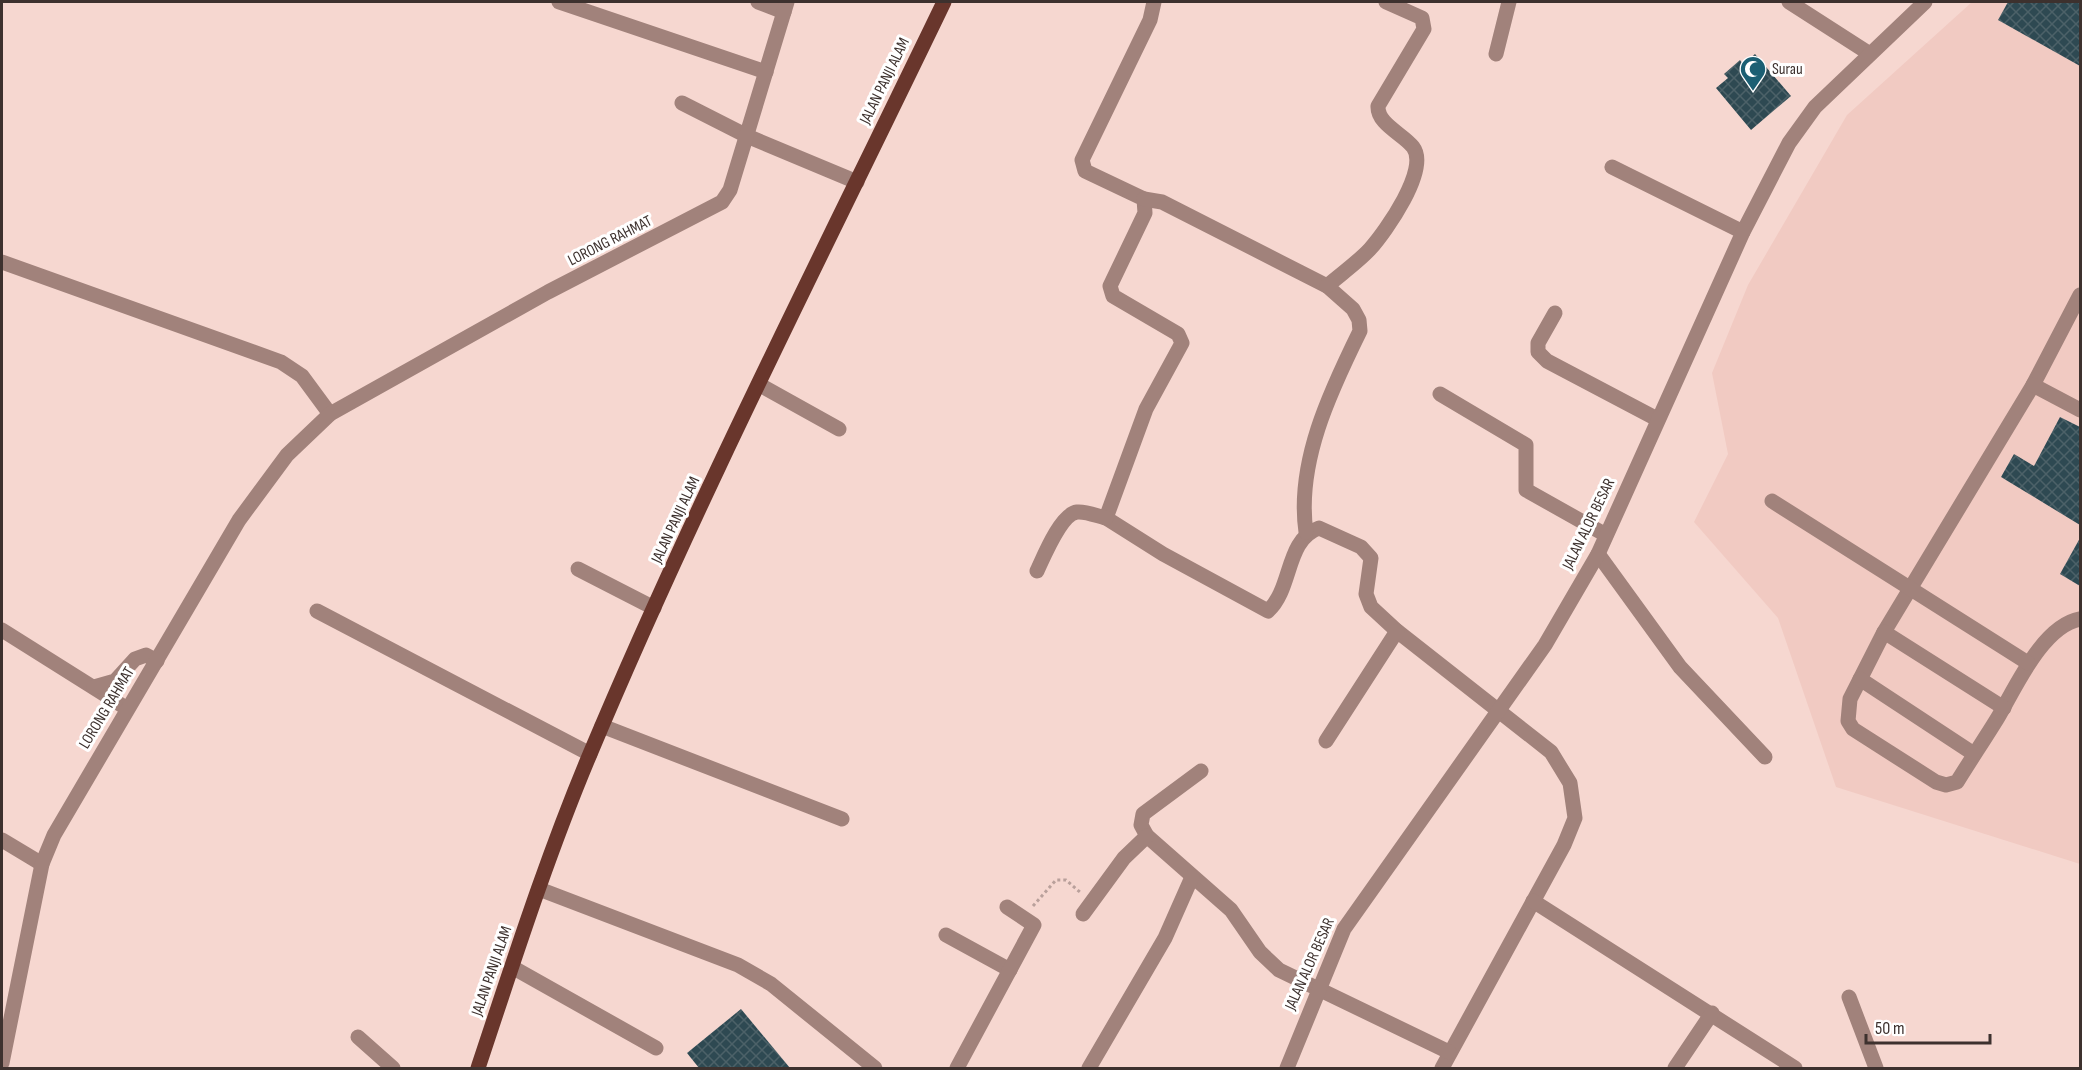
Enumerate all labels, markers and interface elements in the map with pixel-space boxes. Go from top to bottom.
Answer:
street label: JALAN PANJI ALAM [856,35,914,128]
mosque icon: Surau [1738,54,1768,92]
place label: Surau [1772,60,1803,79]
street label: LORONG RAHMAT [565,211,656,270]
street label: JALAN PANJI ALAM [647,474,704,567]
street label: JALAN ALOR BESAR [1558,475,1619,574]
street label: LORONG RAHMAT [75,663,139,752]
street label: JALAN ALOR BESAR [1281,915,1339,1014]
street label: JALAN PANJI ALAM [467,924,516,1019]
scale bar [1866,1007,1990,1045]
text: 50 m [1875,1018,1905,1039]

